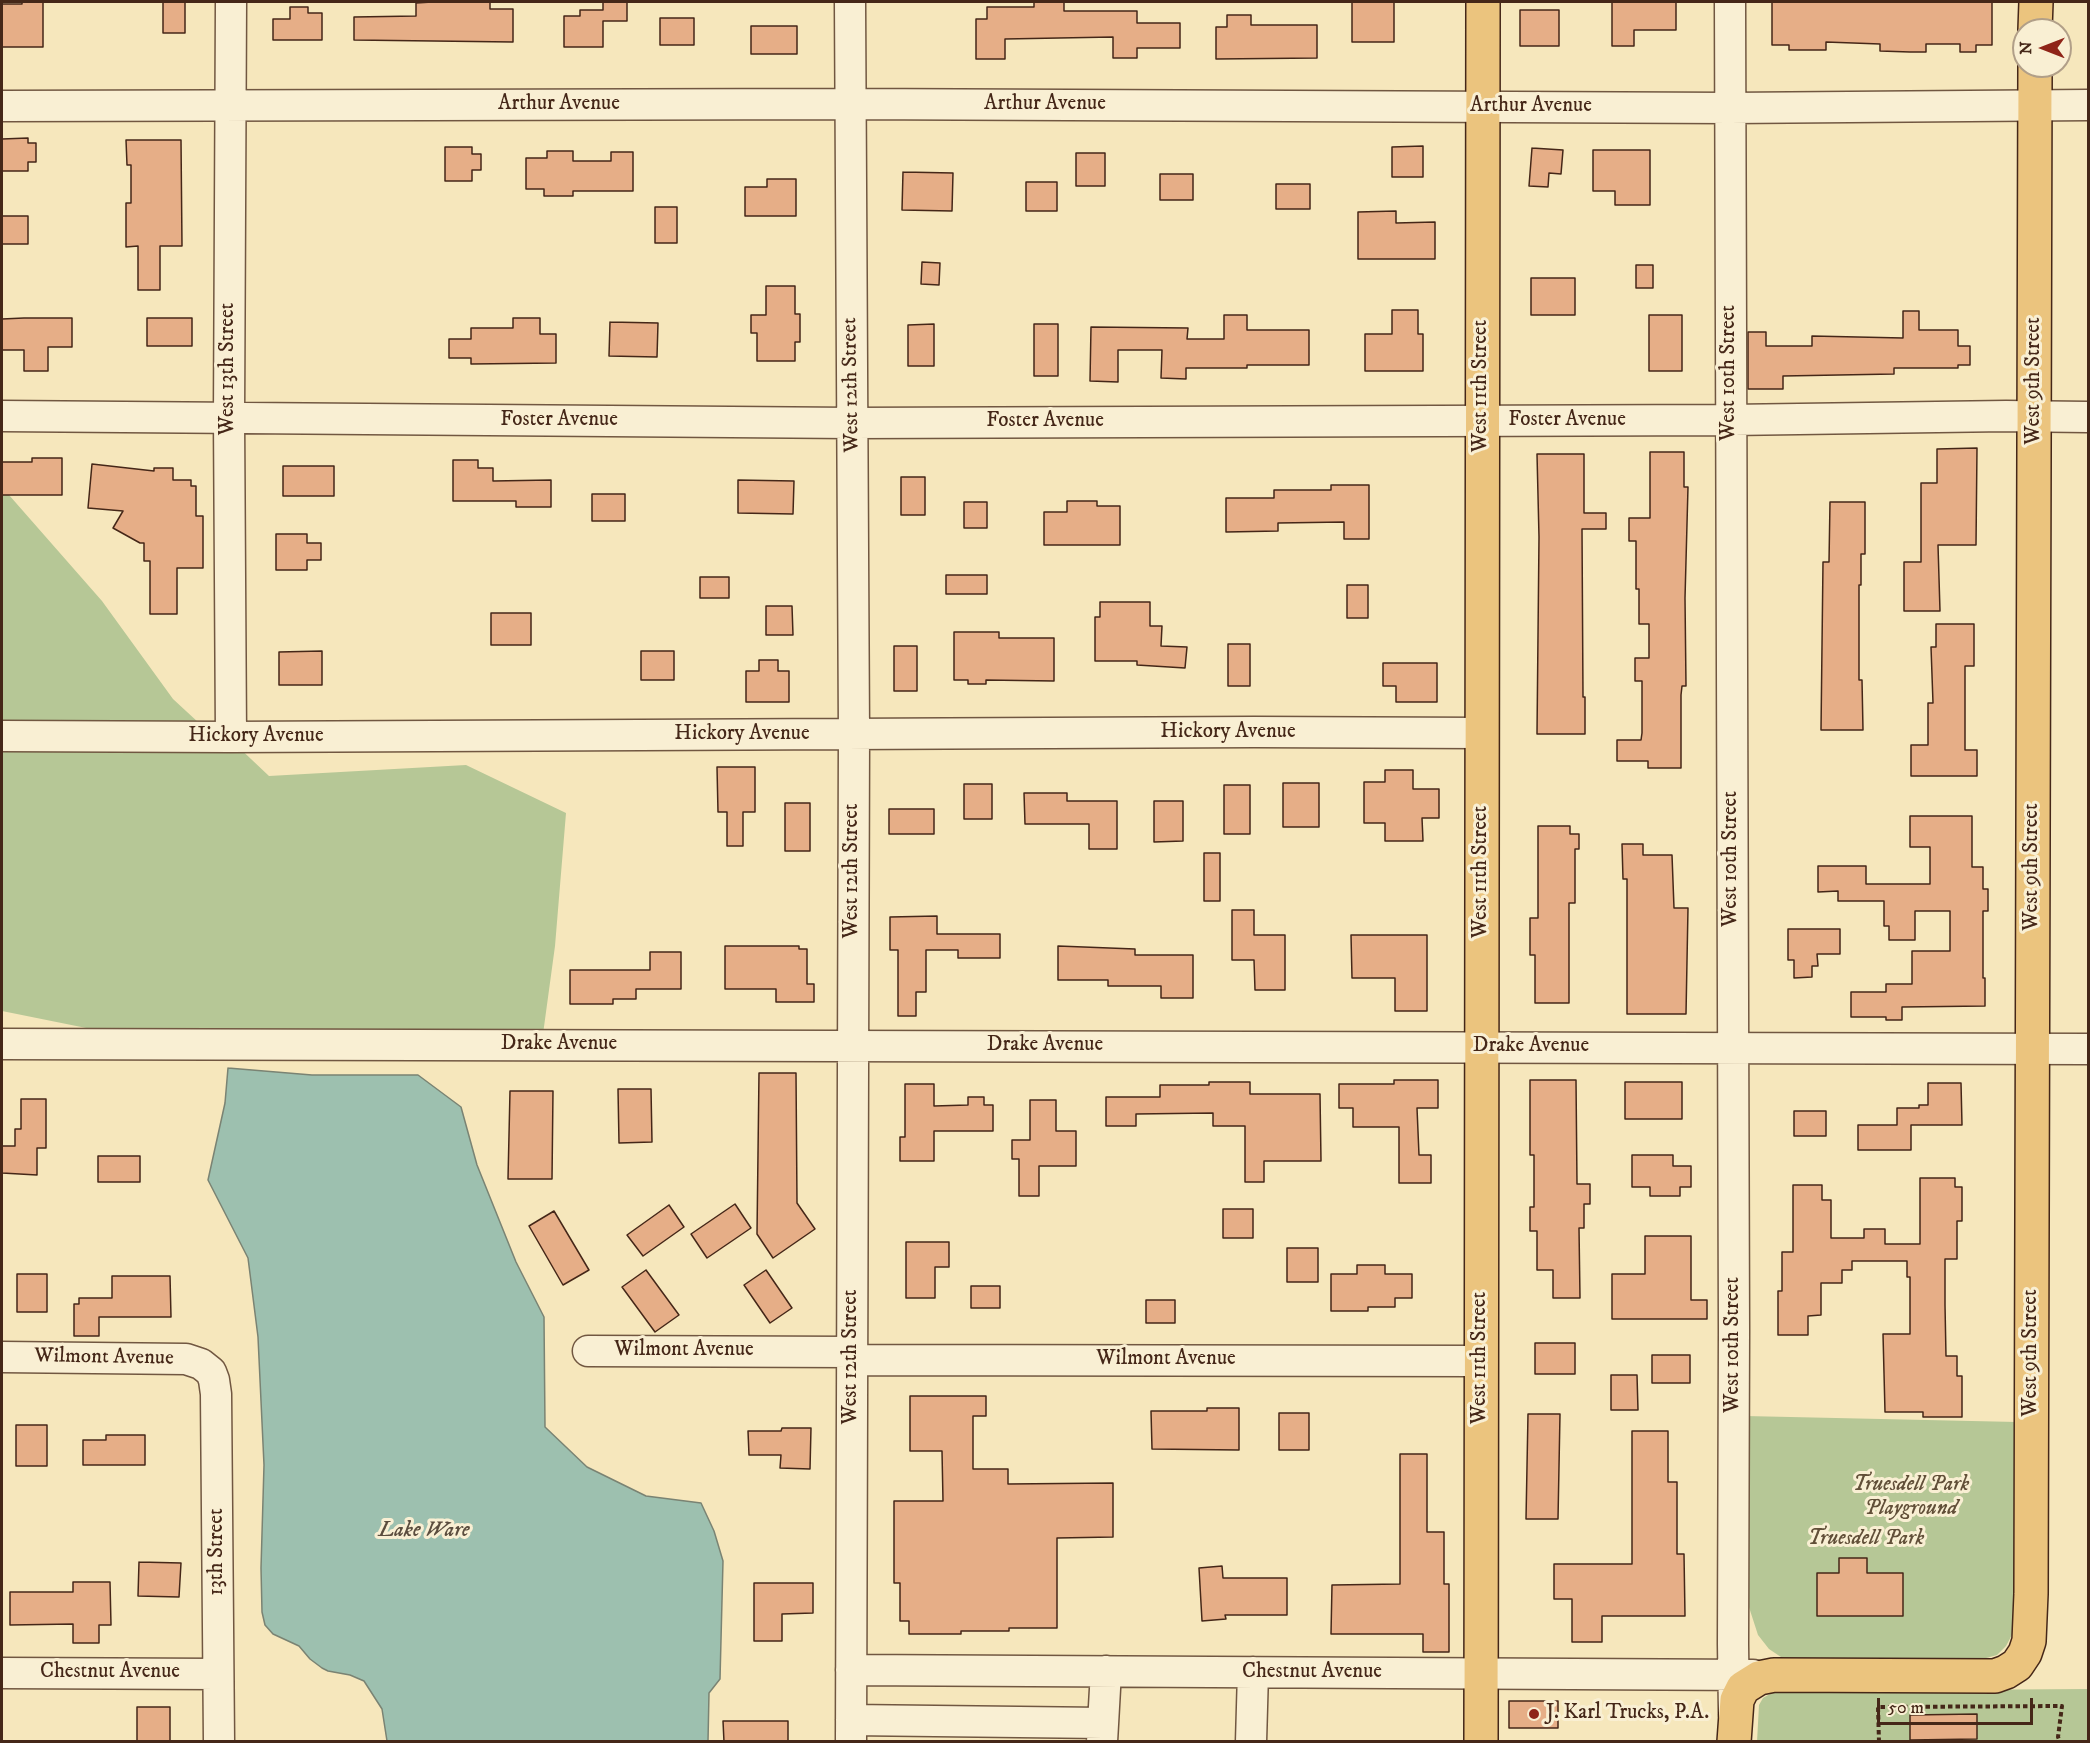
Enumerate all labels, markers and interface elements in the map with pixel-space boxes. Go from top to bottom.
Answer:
north arrow [2012,18,2072,78]
text: N [2016,41,2036,55]
street label: Arthur Avenue [498,92,620,118]
street label: Arthur Avenue [984,92,1106,118]
street label: Arthur Avenue [1470,94,1592,120]
street label: West 13th Street [216,303,242,435]
street label: West 10th Street [1717,305,1743,441]
street label: West 12th Street [838,317,866,453]
street label: West 9th Street [2022,317,2048,445]
street label: West 11th Street [1469,320,1495,452]
street label: Foster Avenue [500,408,618,434]
street label: Foster Avenue [1508,408,1626,434]
street label: Foster Avenue [986,409,1104,435]
street label: Hickory Avenue [1160,720,1296,746]
street label: Hickory Avenue [674,722,810,748]
street label: Hickory Avenue [188,724,324,750]
street label: West 10th Street [1719,791,1745,927]
street label: West 12th Street [840,803,866,939]
street label: West 9th Street [2020,803,2046,931]
street label: West 11th Street [1469,806,1495,938]
street label: Drake Avenue [501,1032,617,1058]
street label: Drake Avenue [987,1033,1103,1059]
street label: Drake Avenue [1473,1034,1589,1060]
street label: West 10th Street [1721,1277,1747,1413]
street label: West 12th Street [839,1289,865,1425]
street label: West 9th Street [2019,1289,2045,1417]
street label: West 11th Street [1468,1292,1494,1424]
street label: Wilmont Avenue [614,1338,754,1364]
street label: Wilmont Avenue [34,1344,174,1372]
street label: Wilmont Avenue [1096,1347,1236,1373]
park label: Truesdell Park Playground [1853,1473,1969,1523]
street label: 13th Street [205,1508,231,1596]
water label: Lake Ware [378,1518,470,1544]
park label: Truesdell Park [1808,1527,1924,1553]
street label: Chestnut Avenue [40,1660,180,1686]
street label: Chestnut Avenue [1242,1660,1382,1686]
scale bar [1880,1686,2036,1724]
text: 50 m [1888,1697,1924,1719]
place label: J. Karl Trucks, P.A. [1546,1701,1709,1727]
marker: J. Karl Trucks, P.A. [1527,1707,1541,1721]

